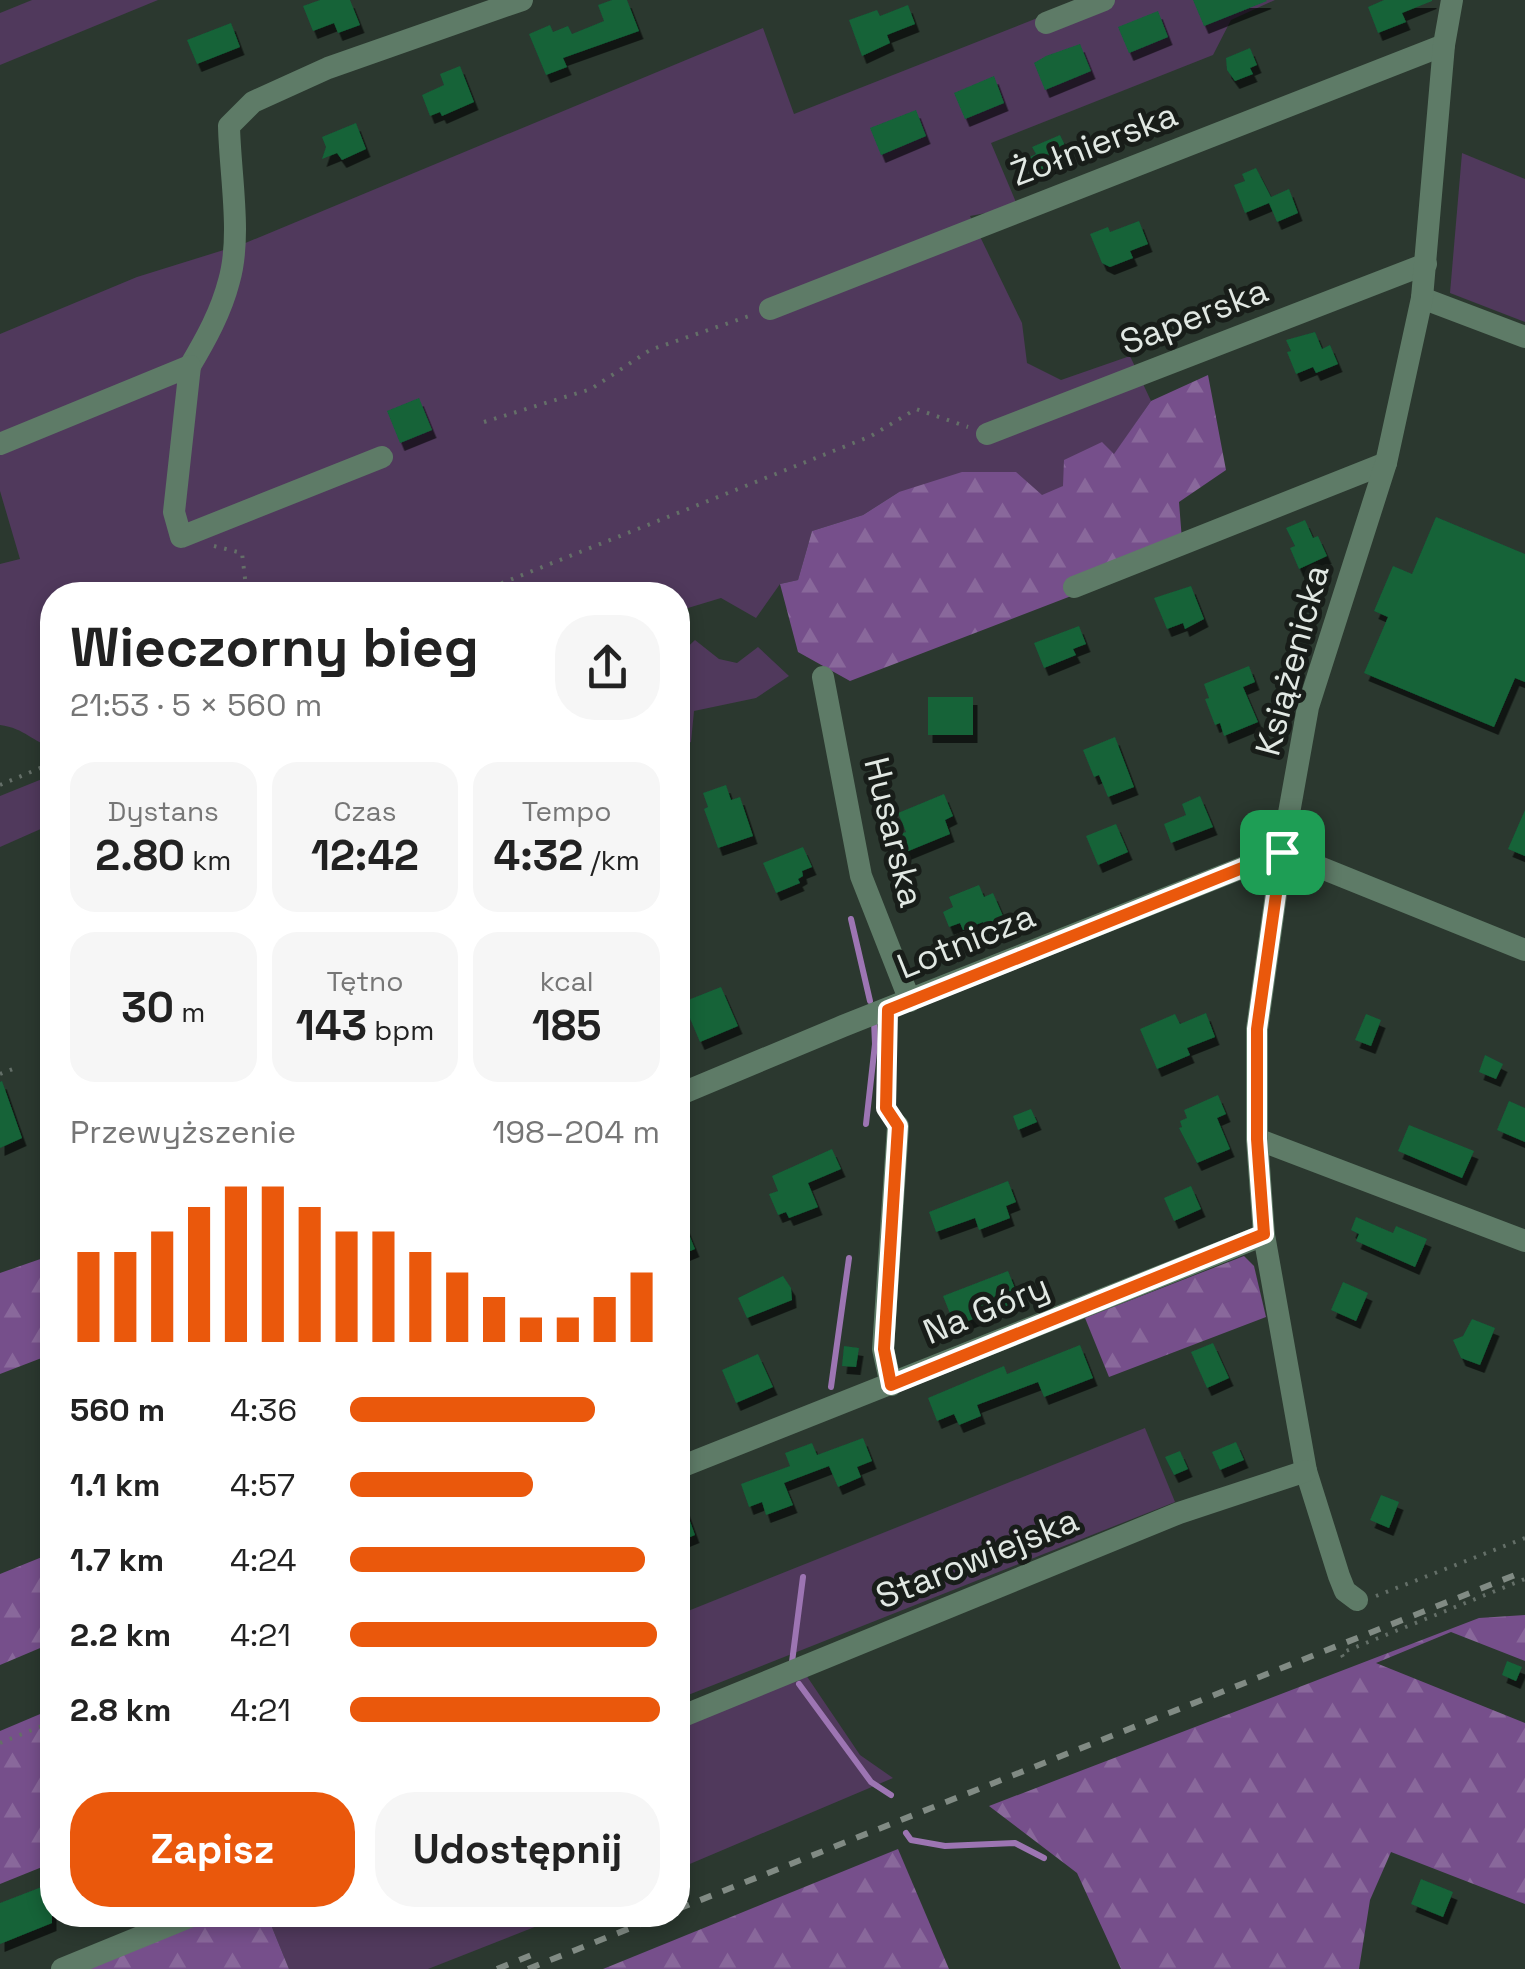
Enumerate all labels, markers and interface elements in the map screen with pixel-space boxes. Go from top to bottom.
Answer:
street label: Żołnierska [1005,92,1183,196]
street label: Saperska [1114,268,1274,364]
street label: Książenicka [1245,560,1339,760]
text: Wieczorny bieg [70,612,479,682]
button: share [555,615,660,720]
text: 21:53 · 5 × 560 m [70,685,322,725]
street label: Husarska [854,753,934,911]
text: Dystans [108,793,219,829]
text: Czas [333,793,397,829]
text: Tempo [522,793,611,829]
pin [1240,810,1325,895]
icon: arrive [1255,825,1310,880]
text: 2.80 [95,829,185,882]
text: 12:42 [311,829,419,882]
text: 4:32 [493,829,583,882]
text: km [185,842,231,878]
text: /km [583,842,640,878]
street label: Lotnicza [891,894,1041,988]
text: Tętno [326,963,404,999]
text: kcal [540,963,594,999]
text: 30 [121,981,174,1034]
text: m [174,994,205,1030]
text: 143 [296,999,367,1052]
text: 185 [532,999,601,1052]
text: bpm [367,1012,434,1048]
text: Przewyższenie [70,1112,296,1152]
text: 198–204 m [492,1112,660,1152]
street label: Na Góry [917,1264,1055,1354]
text: 560 m [70,1390,165,1430]
text: 4:36 [230,1390,297,1430]
text: 1.1 km [70,1465,160,1505]
text: 4:57 [230,1465,295,1505]
street label: Starowiejska [869,1497,1085,1619]
text: 1.7 km [70,1540,164,1580]
text: 4:24 [230,1540,296,1580]
text: 2.2 km [70,1615,171,1655]
text: 4:21 [230,1615,291,1655]
text: 2.8 km [70,1690,171,1730]
text: 4:21 [230,1690,291,1730]
button: Zapisz [70,1792,355,1907]
button: Udostępnij [375,1792,660,1907]

